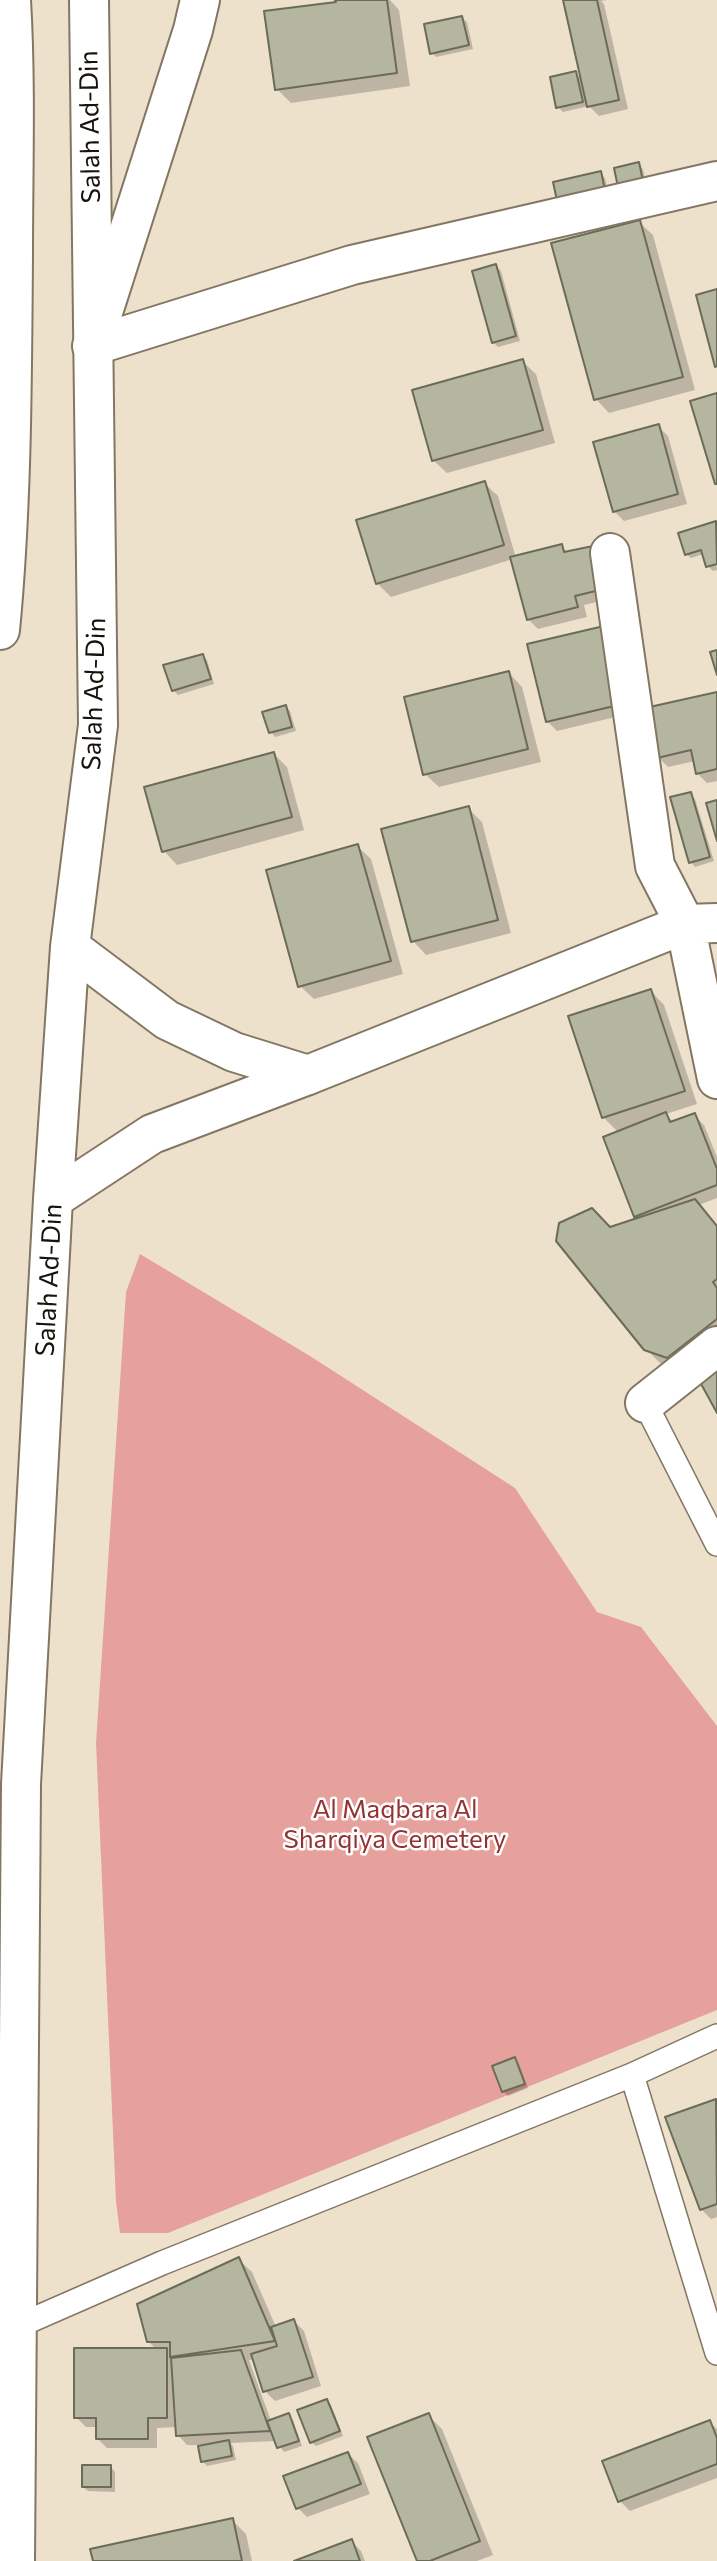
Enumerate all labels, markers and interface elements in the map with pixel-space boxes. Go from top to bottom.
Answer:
street label: Salah Ad-Din [73,50,107,204]
street label: Salah Ad-Din [76,617,112,771]
street label: Salah Ad-Din [29,1203,69,1357]
park label: Al Maqbara Al Sharqiya Cemetery [283,1793,507,1854]

